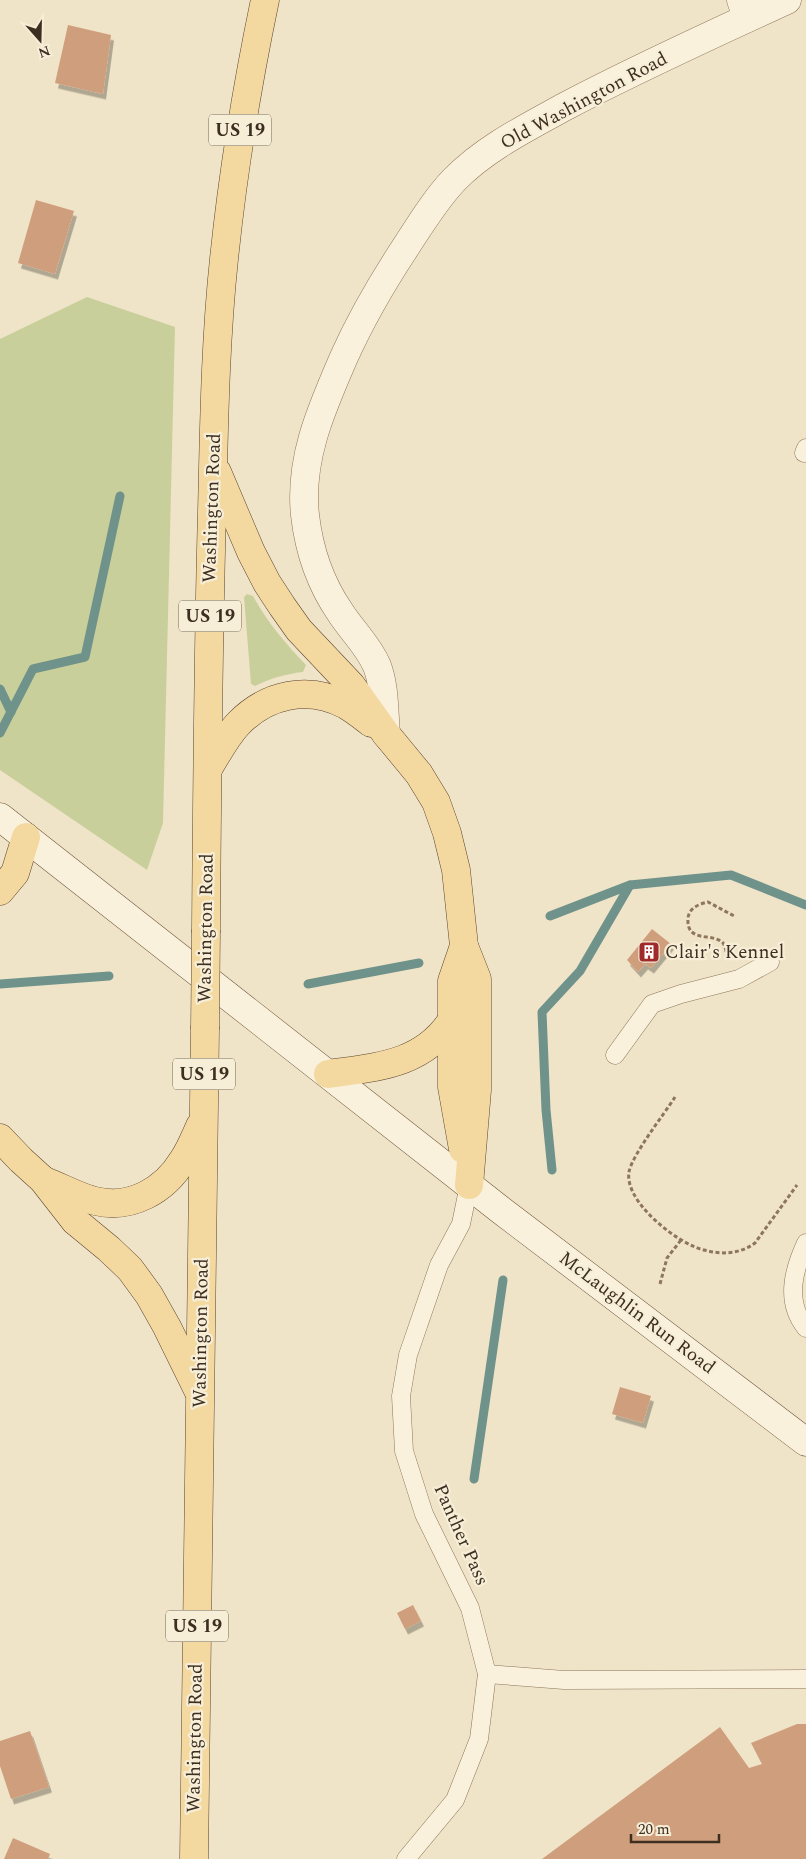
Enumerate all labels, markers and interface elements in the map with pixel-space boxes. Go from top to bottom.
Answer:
north arrow [15,15,65,65]
text: N [35,40,53,64]
street label: Old Washington Road [495,45,673,157]
road number: US 19 [209,114,271,146]
street label: Washington Road [195,433,229,583]
road number: US 19 [179,600,241,632]
street label: Washington Road [190,853,222,1003]
place label: Clair's Kennel [665,938,784,967]
building icon: Clair's Kennel [637,940,661,964]
road number: US 19 [173,1058,235,1090]
street label: McLaughlin Run Road [553,1244,721,1382]
street label: Washington Road [185,1258,217,1408]
street label: Panther Pass [426,1479,496,1591]
road number: US 19 [166,1610,228,1642]
street label: Washington Road [179,1663,211,1813]
scale bar [631,1812,718,1844]
text: 20 m [638,1818,670,1841]

